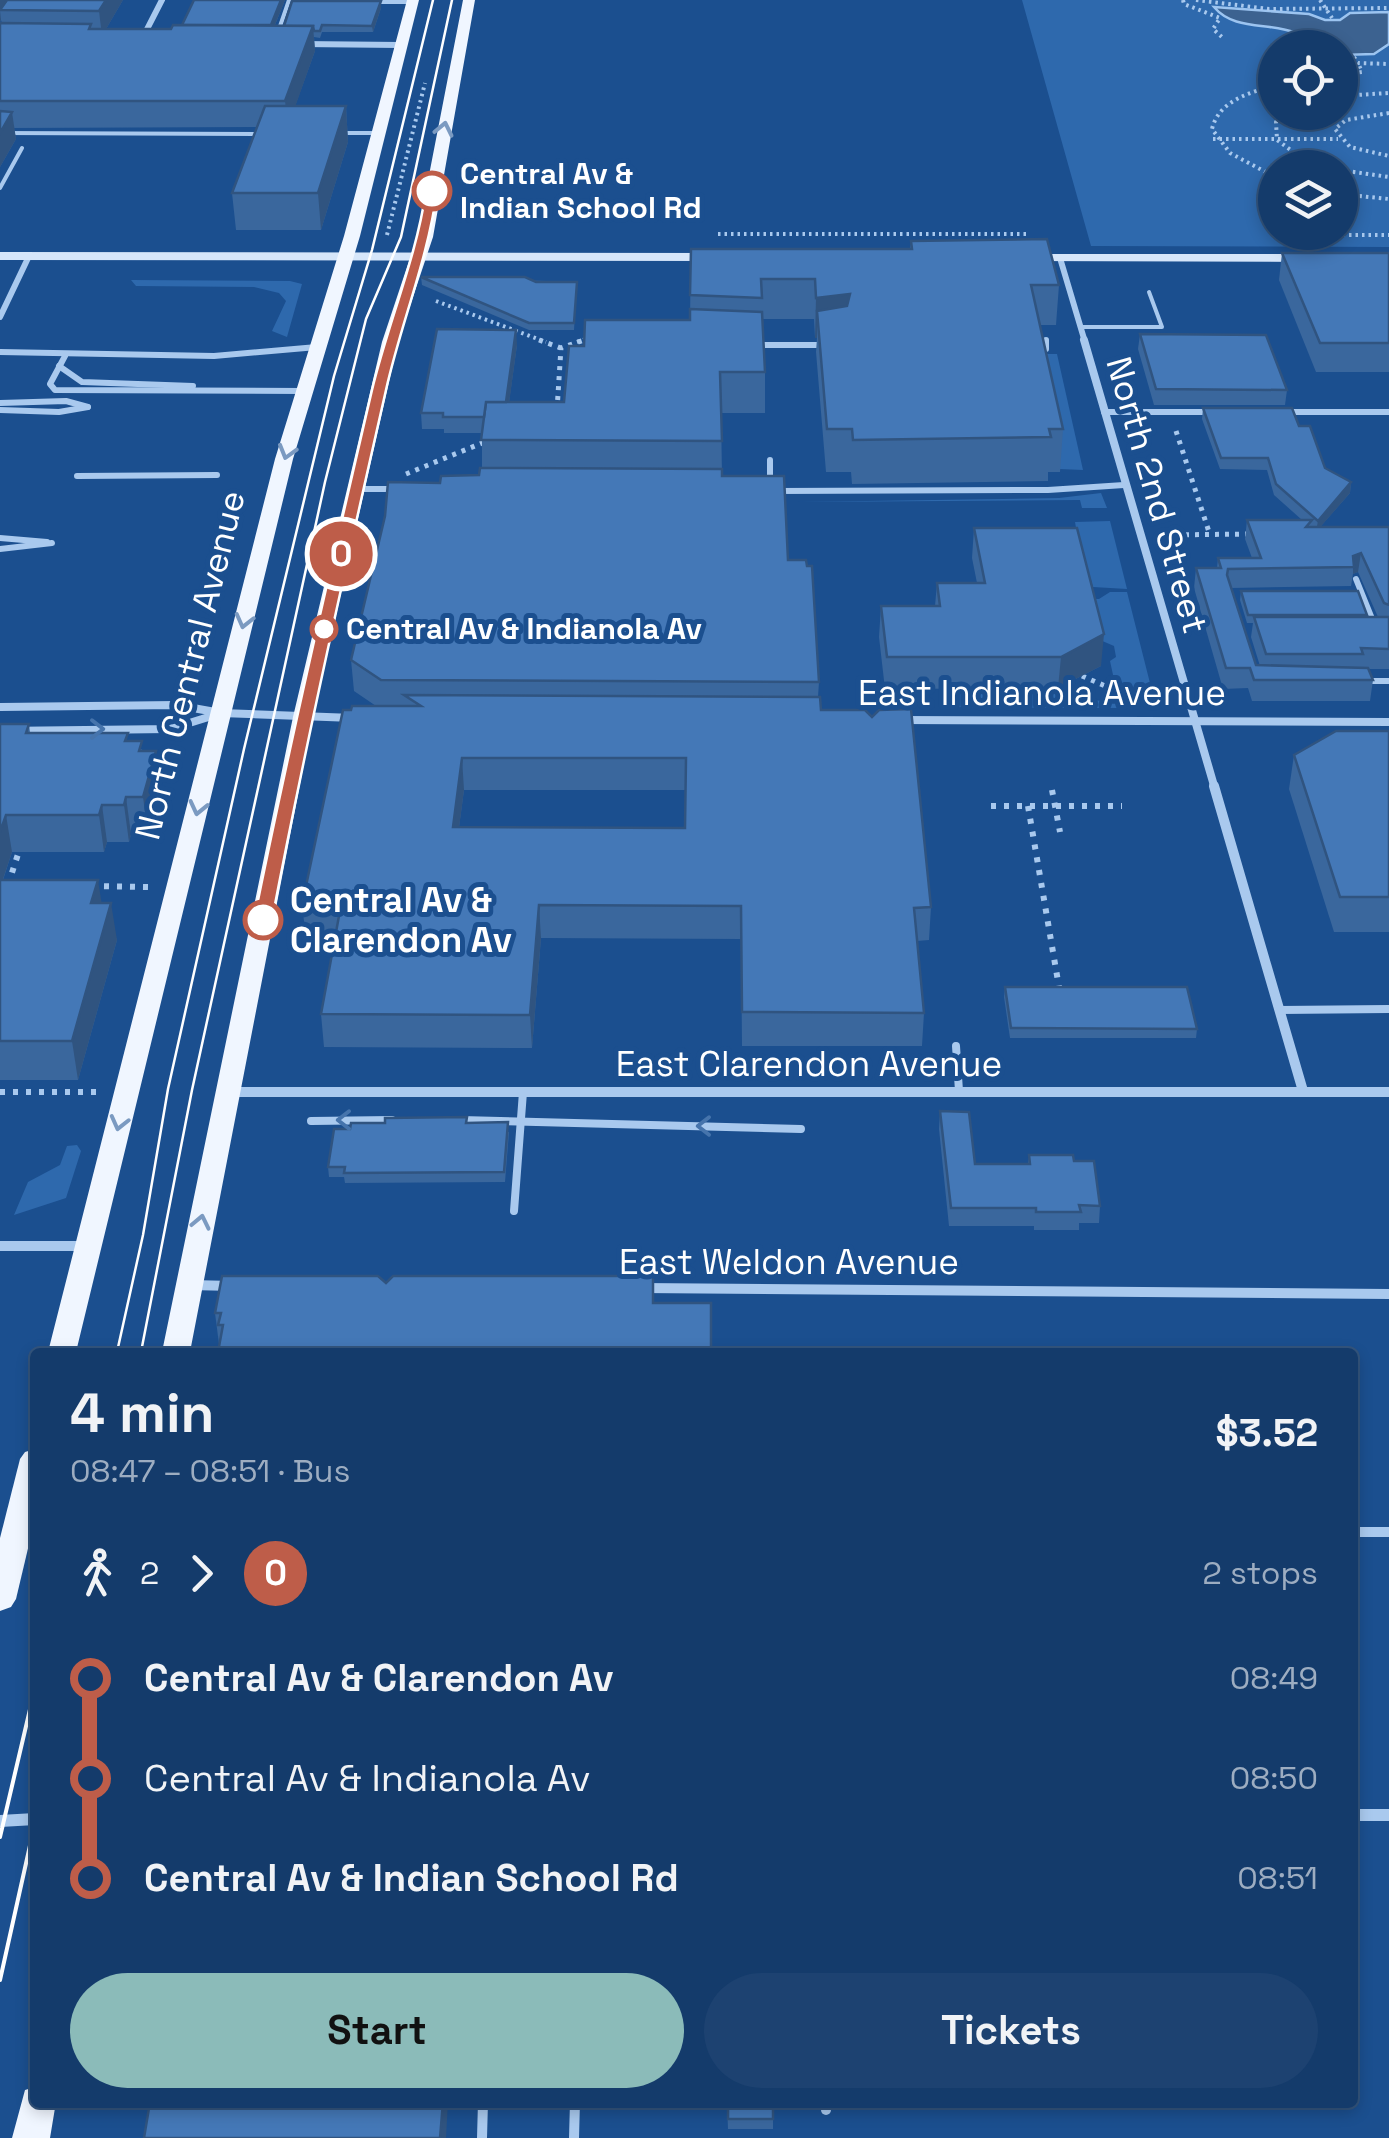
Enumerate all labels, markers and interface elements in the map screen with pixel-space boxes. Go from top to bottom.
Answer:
map controls [1258,30,1358,250]
button: locate [1258,30,1358,130]
one-way arrow [433,121,454,138]
button: layers [1258,150,1358,250]
place label: Central Av & Indian School Rd [460,154,702,227]
marker: Central Av & Indian School Rd [413,172,451,210]
street label: North 2nd Street [1096,352,1218,638]
one-way arrow [277,443,298,460]
street label: North Central Avenue [125,486,255,844]
line badge: 0 [308,522,374,586]
text: 0 [330,532,352,576]
place label: Central Av & Indianola Av [346,609,702,648]
one-way arrow [234,612,255,629]
marker: Central Av & Indianola Av [311,616,337,642]
street label: East Indianola Avenue [858,671,1226,715]
one-way arrow [90,718,106,740]
one-way arrow [189,799,210,816]
place label: Central Av & Clarendon Av [290,878,512,962]
marker: Central Av & Clarendon Av [244,901,282,939]
street label: East Clarendon Avenue [616,1042,1002,1086]
one-way arrow [336,1110,352,1131]
one-way arrow [110,1114,131,1131]
one-way arrow [696,1115,712,1137]
one-way arrow [189,1214,210,1231]
street label: East Weldon Avenue [619,1240,959,1284]
text: 4 min [70,1378,214,1448]
text: $3.52 [1215,1409,1318,1457]
text: 08:47 – 08:51 · Bus [70,1451,350,1491]
icon: walk [70,1546,125,1601]
icon: forward [174,1546,229,1601]
text: 0 [264,1551,287,1595]
text: 2 [140,1553,159,1593]
text: 2 stops [1203,1553,1318,1593]
text: Central Av & Clarendon Av [144,1654,614,1702]
text: 08:49 [1230,1658,1318,1698]
text: Central Av & Indianola Av [144,1754,591,1802]
text: 08:50 [1230,1758,1318,1798]
text: Central Av & Indian School Rd [144,1854,679,1902]
text: 08:51 [1237,1858,1318,1898]
button: Start [70,1973,684,2088]
button: Tickets [704,1973,1318,2088]

